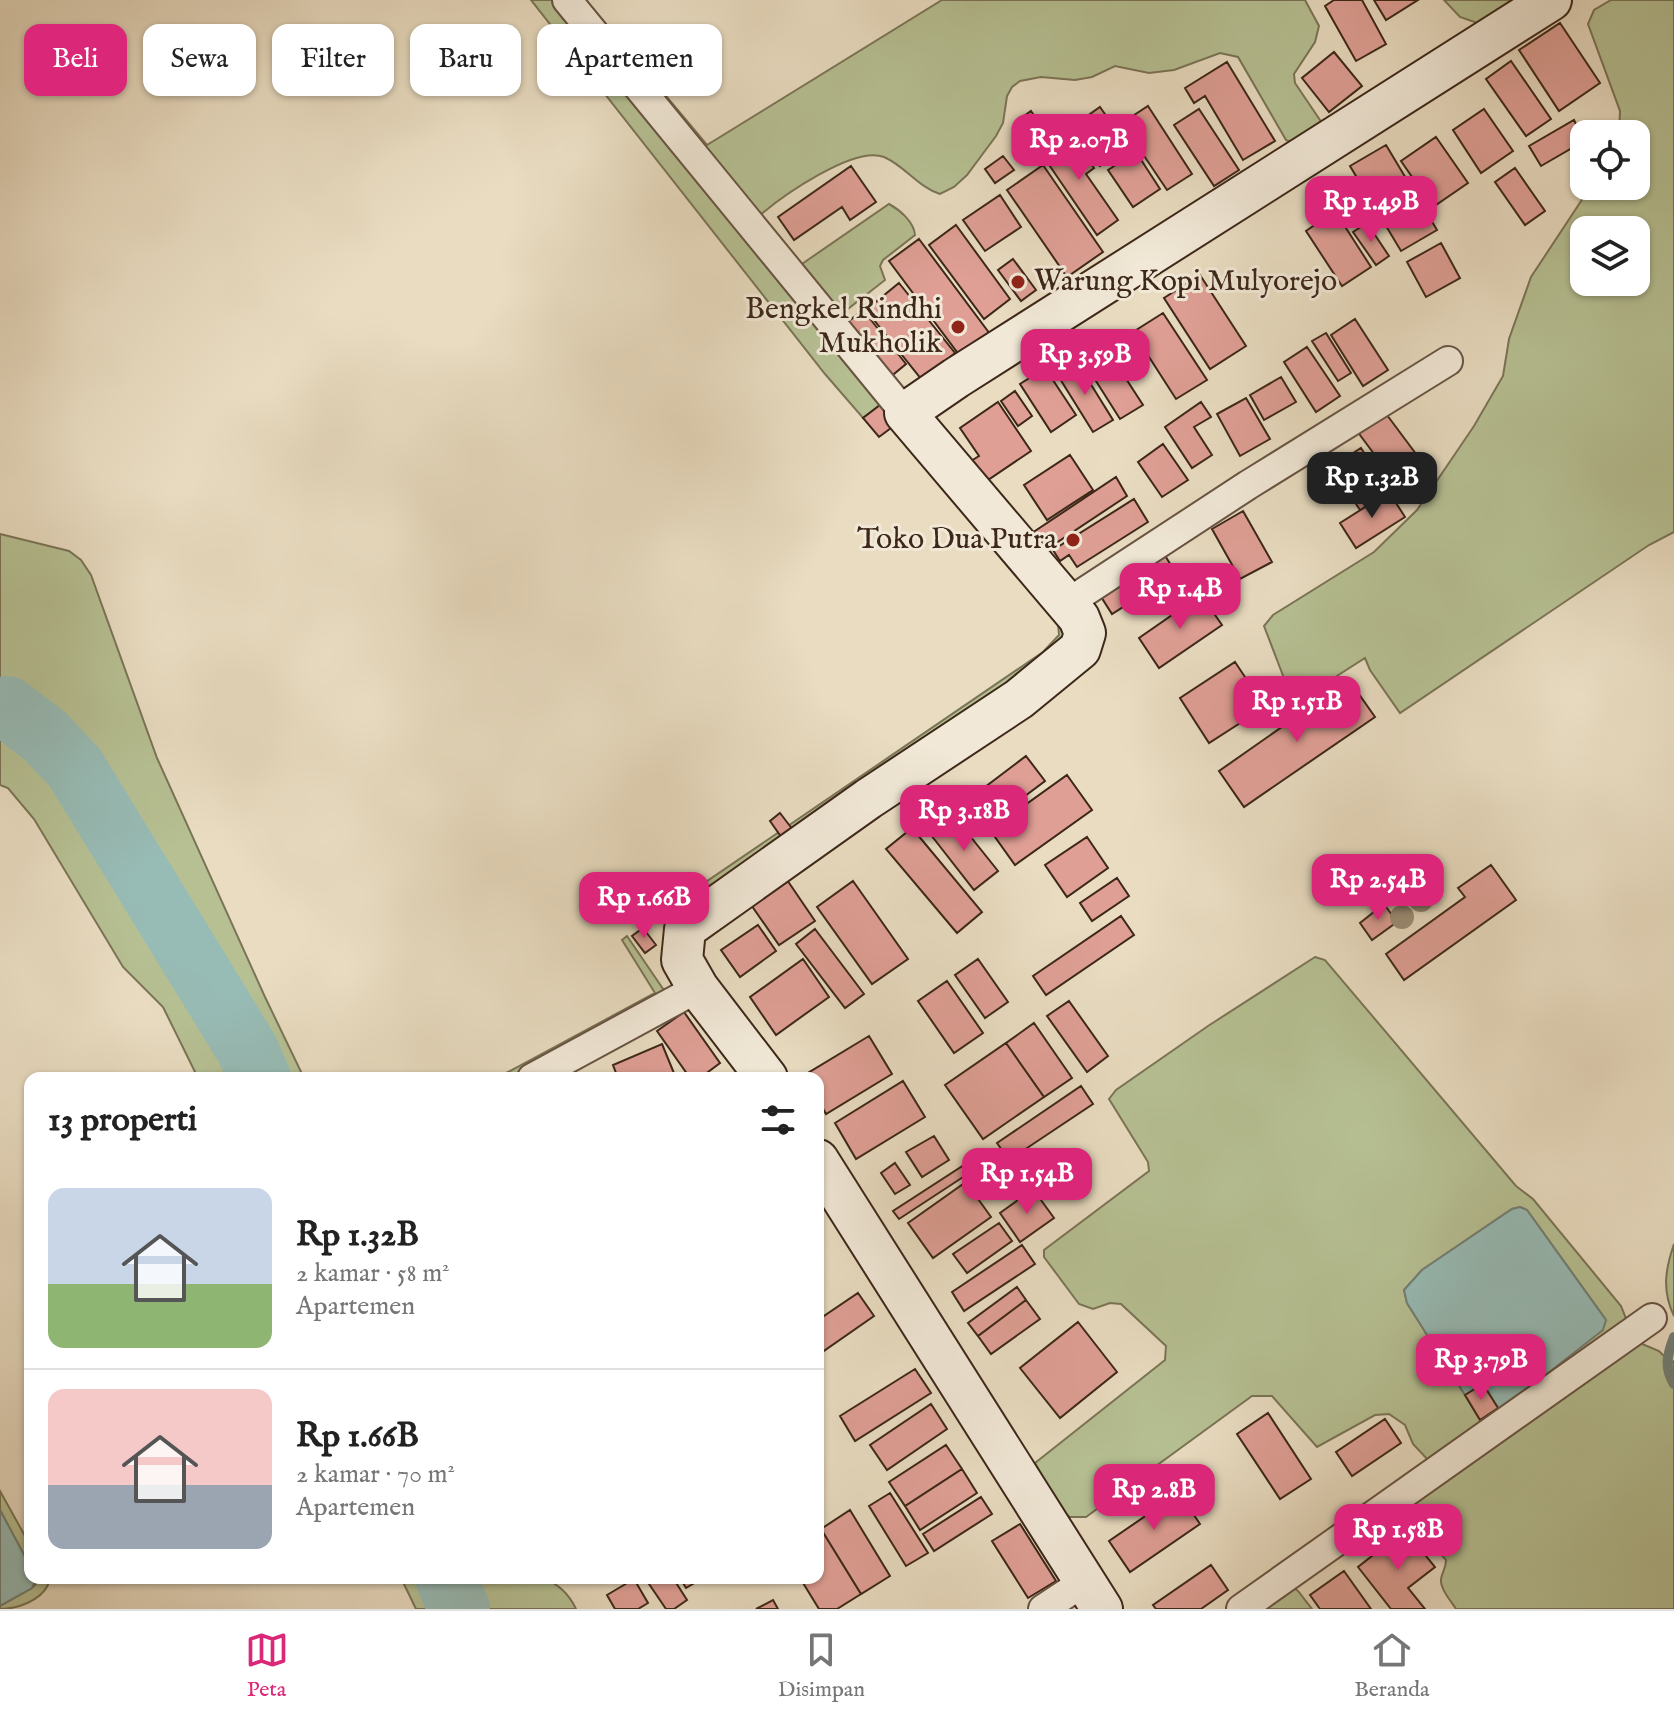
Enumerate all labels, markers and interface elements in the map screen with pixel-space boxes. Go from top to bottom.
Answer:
chip: Beli [24,24,127,96]
chip: Sewa [143,24,256,96]
chip: Filter [272,24,394,96]
chip: Baru [410,24,521,96]
chip: Apartemen [537,24,722,96]
pin: Rp 2.07B [996,114,1162,182]
map controls [1570,120,1650,296]
button: locate [1570,120,1650,200]
text: Rp 2.07B [1029,123,1129,156]
pin: Rp 1.49B [1288,176,1454,244]
text: Rp 1.49B [1323,185,1419,218]
button: layers [1570,216,1650,296]
place label: Warung Kopi Mulyorejo [1034,263,1337,301]
marker: Warung Kopi Mulyorejo [1009,273,1027,291]
place label: Bengkel Rindhi Mukholik [745,291,943,363]
marker: Bengkel Rindhi Mukholik [949,318,967,336]
pin: Rp 3.59B [1002,329,1168,397]
text: Rp 3.59B [1039,338,1131,371]
pin: Rp 1.32B [1289,452,1455,520]
text: Rp 1.32B [1325,461,1419,494]
place label: Toko Dua Putra [857,521,1057,559]
marker: Toko Dua Putra [1064,531,1082,549]
pin: Rp 1.4B [1106,563,1254,631]
text: Rp 1.4B [1138,572,1222,605]
pin: Rp 1.51B [1214,676,1380,744]
text: Rp 1.51B [1252,685,1343,718]
pin: Rp 3.18B [881,785,1047,853]
text: Rp 3.18B [918,794,1010,827]
pin: Rp 2.54B [1295,854,1461,922]
text: Rp 2.54B [1330,863,1426,896]
pin: Rp 1.66B [561,872,727,940]
text: Rp 1.66B [597,881,691,914]
icon: filters [756,1098,800,1142]
text: 13 properti [48,1099,197,1142]
pin: Rp 1.54B [944,1148,1110,1216]
text: Rp 1.54B [980,1157,1074,1190]
text: Rp 1.32B [296,1214,419,1257]
icon: home [112,1220,208,1316]
text: 2 kamar · 58 m² [296,1257,450,1290]
text: Apartemen [296,1290,415,1323]
pin: Rp 3.79B [1398,1334,1564,1402]
text: Rp 3.79B [1434,1343,1528,1376]
text: Rp 1.66B [296,1415,419,1458]
icon: home [112,1421,208,1517]
text: 2 kamar · 70 m² [296,1458,455,1491]
pin: Rp 2.8B [1080,1464,1228,1532]
text: Rp 2.8B [1112,1473,1196,1506]
text: Apartemen [296,1491,415,1524]
pin: Rp 1.58B [1315,1504,1481,1572]
text: Rp 1.58B [1352,1513,1444,1546]
tab: Peta [245,1628,289,1704]
tab: Disimpan [778,1628,865,1704]
tab: Beranda [1354,1628,1429,1704]

